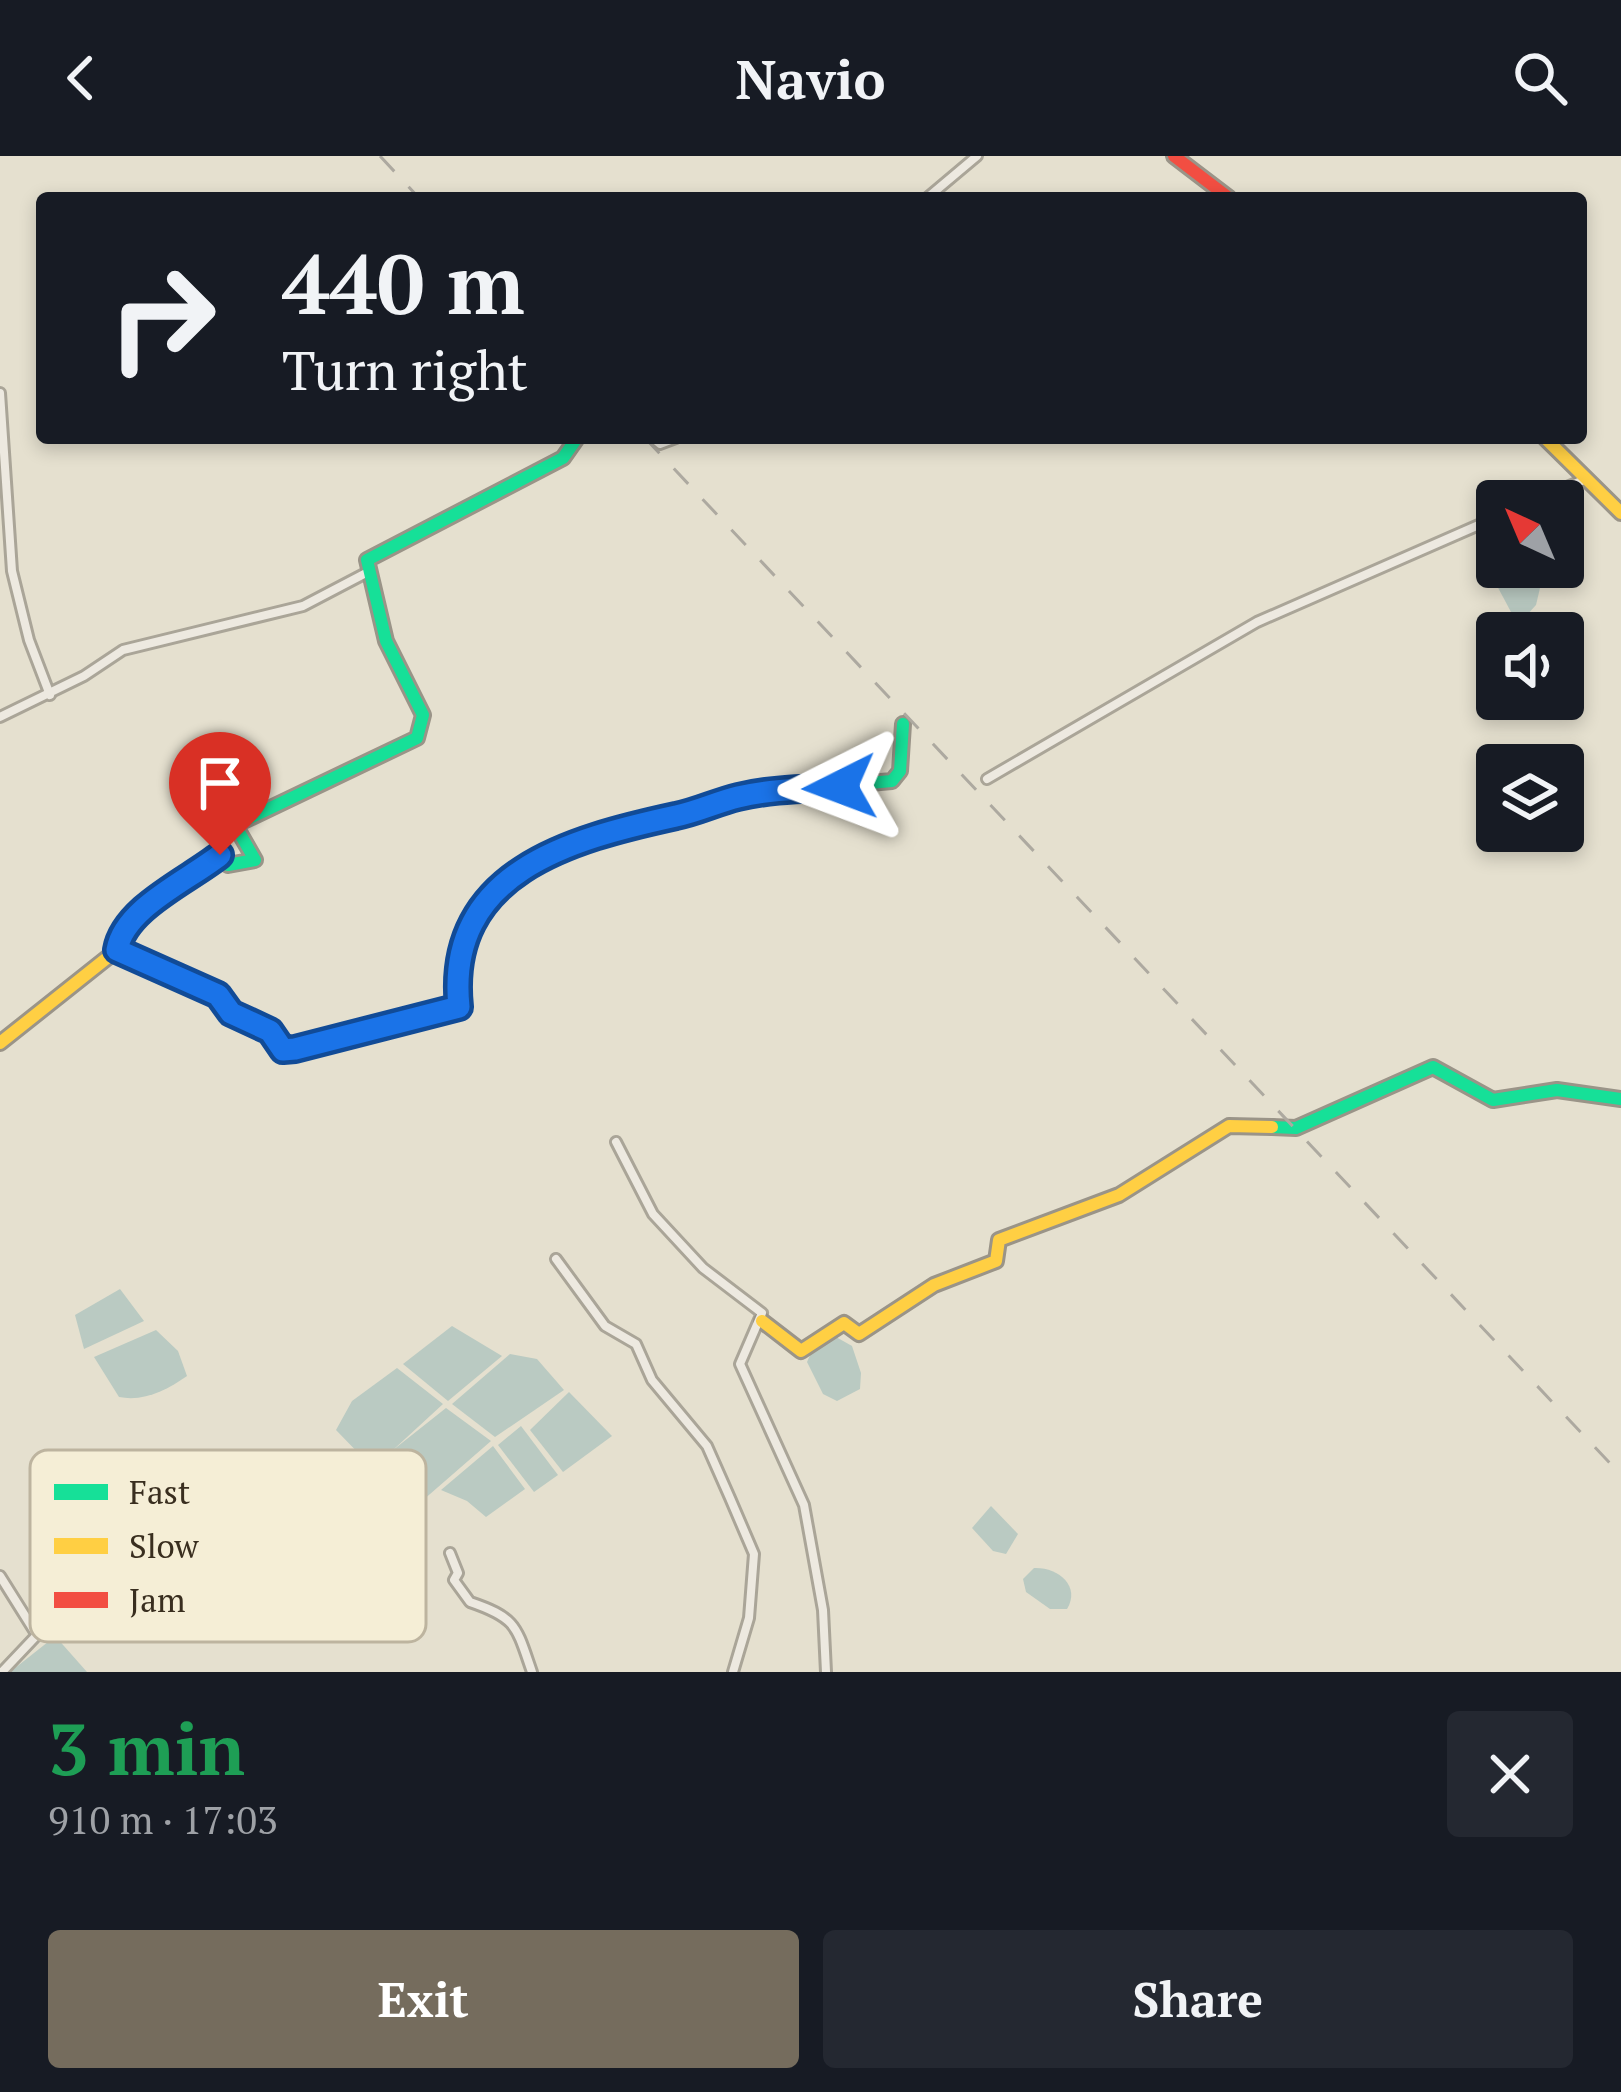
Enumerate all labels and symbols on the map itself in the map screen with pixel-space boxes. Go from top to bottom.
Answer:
north arrow [1476,480,1584,588]
position arrow [777,724,903,850]
pin [169,732,271,855]
legend [30,1450,426,1642]
text: Fast [129,1470,190,1513]
text: Slow [129,1524,199,1567]
text: Jam [129,1578,185,1621]

